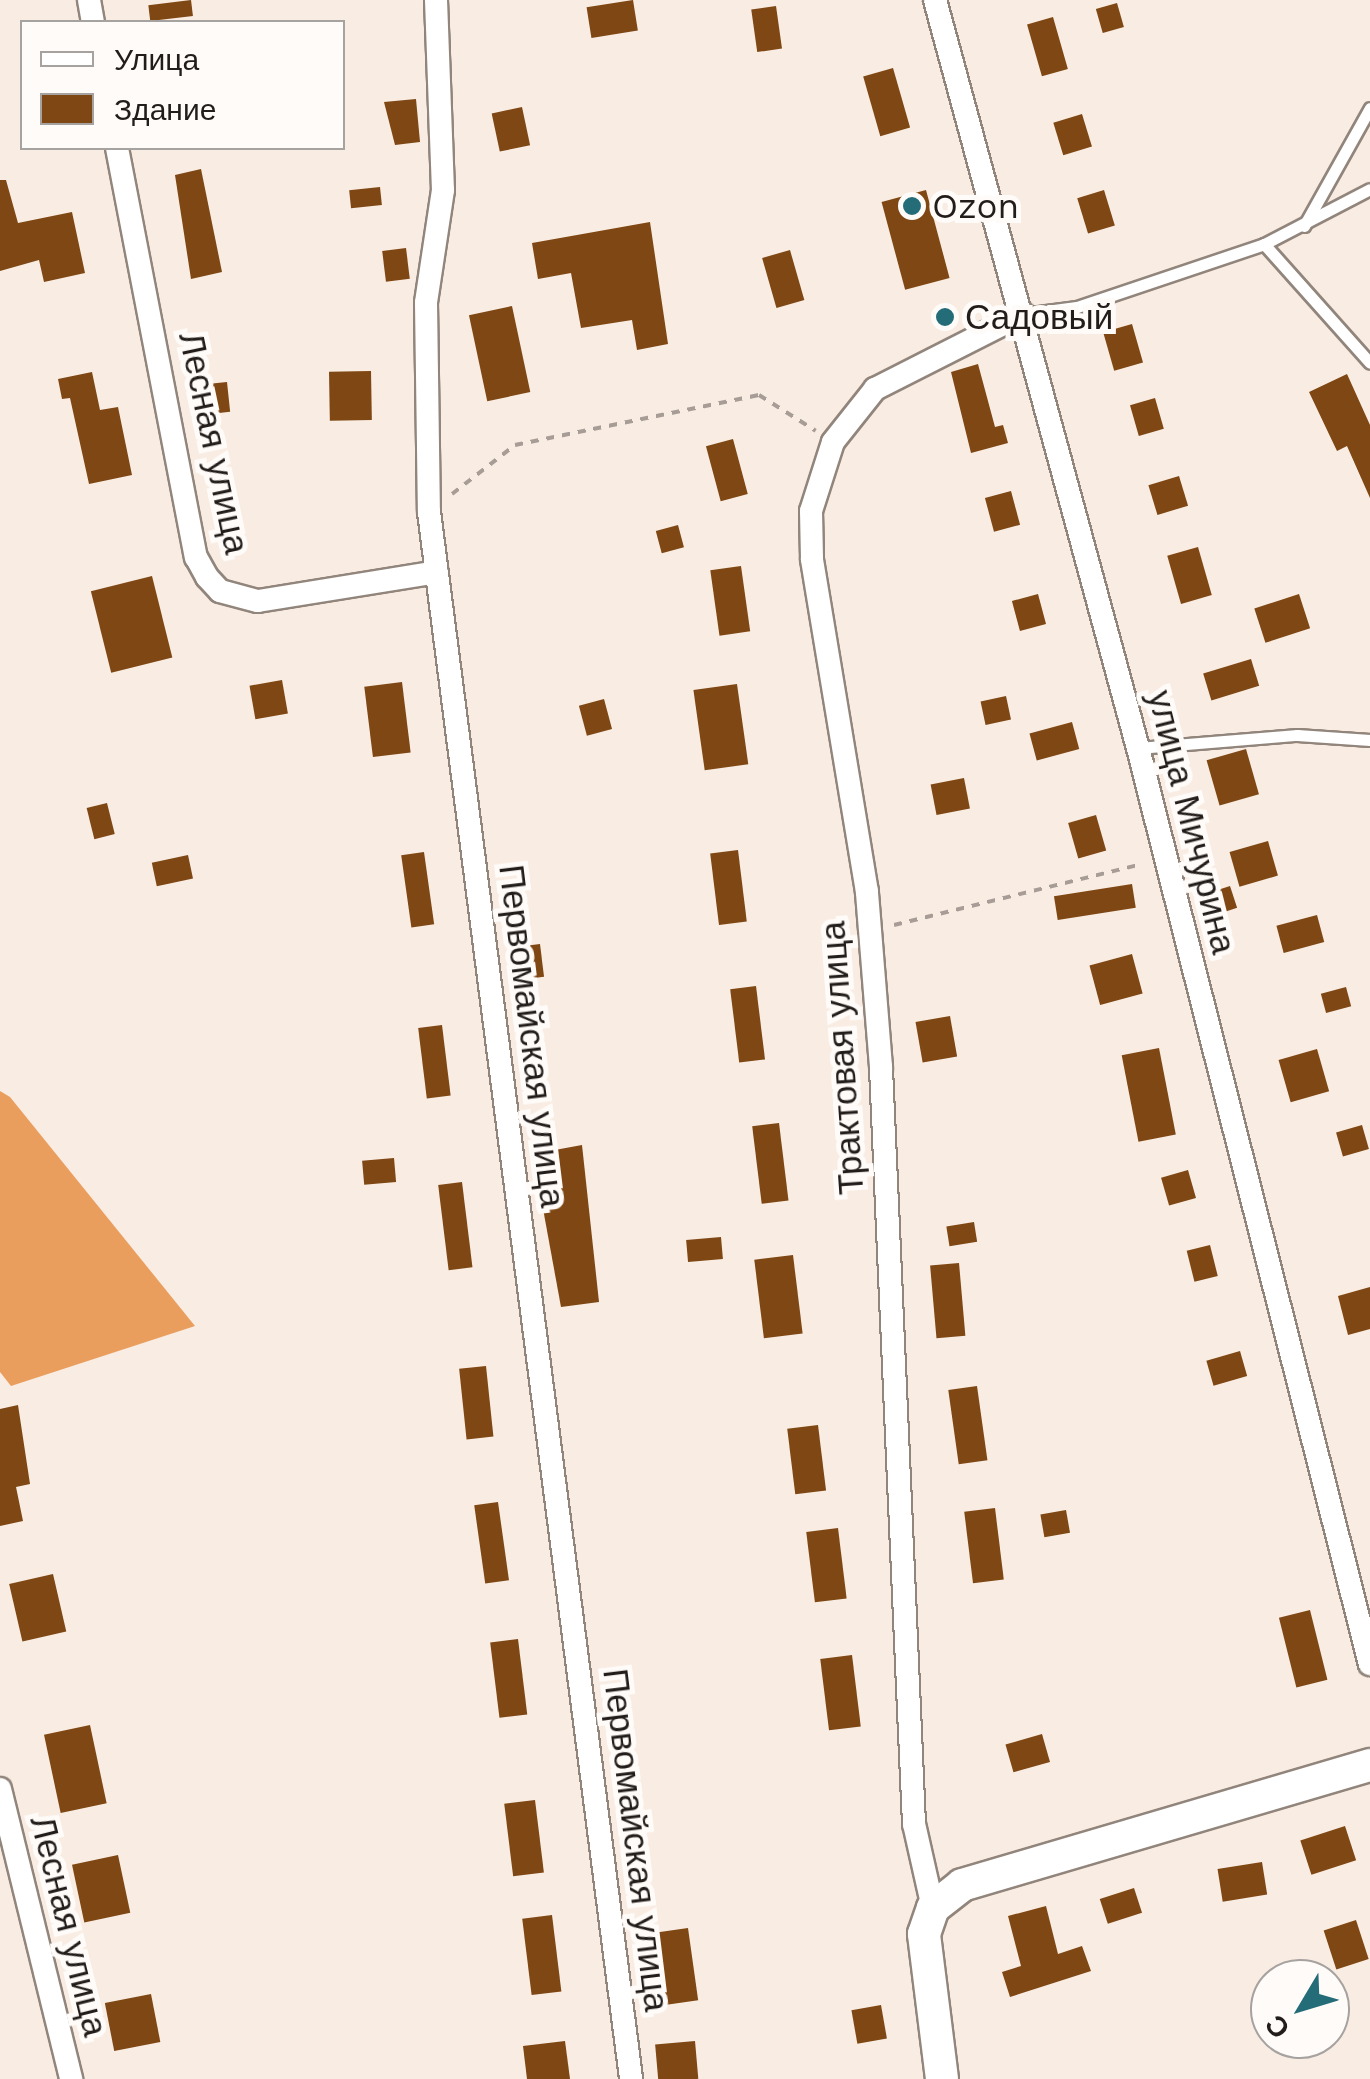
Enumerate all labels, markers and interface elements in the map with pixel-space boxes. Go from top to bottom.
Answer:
legend [20,20,345,150]
text: Улица [114,42,199,77]
text: Здание [114,92,216,127]
place label: Ozon [932,185,1019,227]
marker: Ozon [901,195,923,217]
place label: Садовый [965,296,1113,338]
marker: Садовый [934,306,956,328]
street label: Лесная улица [170,328,258,558]
street label: улица Мичурина [1139,686,1245,958]
street label: Первомайская улица [490,862,574,1210]
street label: Трактовая улица [811,920,873,1196]
street label: Первомайская улица [594,1666,678,2014]
street label: Лесная улица [21,1811,117,2041]
north arrow [1250,1959,1350,2059]
text: С [1258,2008,1297,2045]

